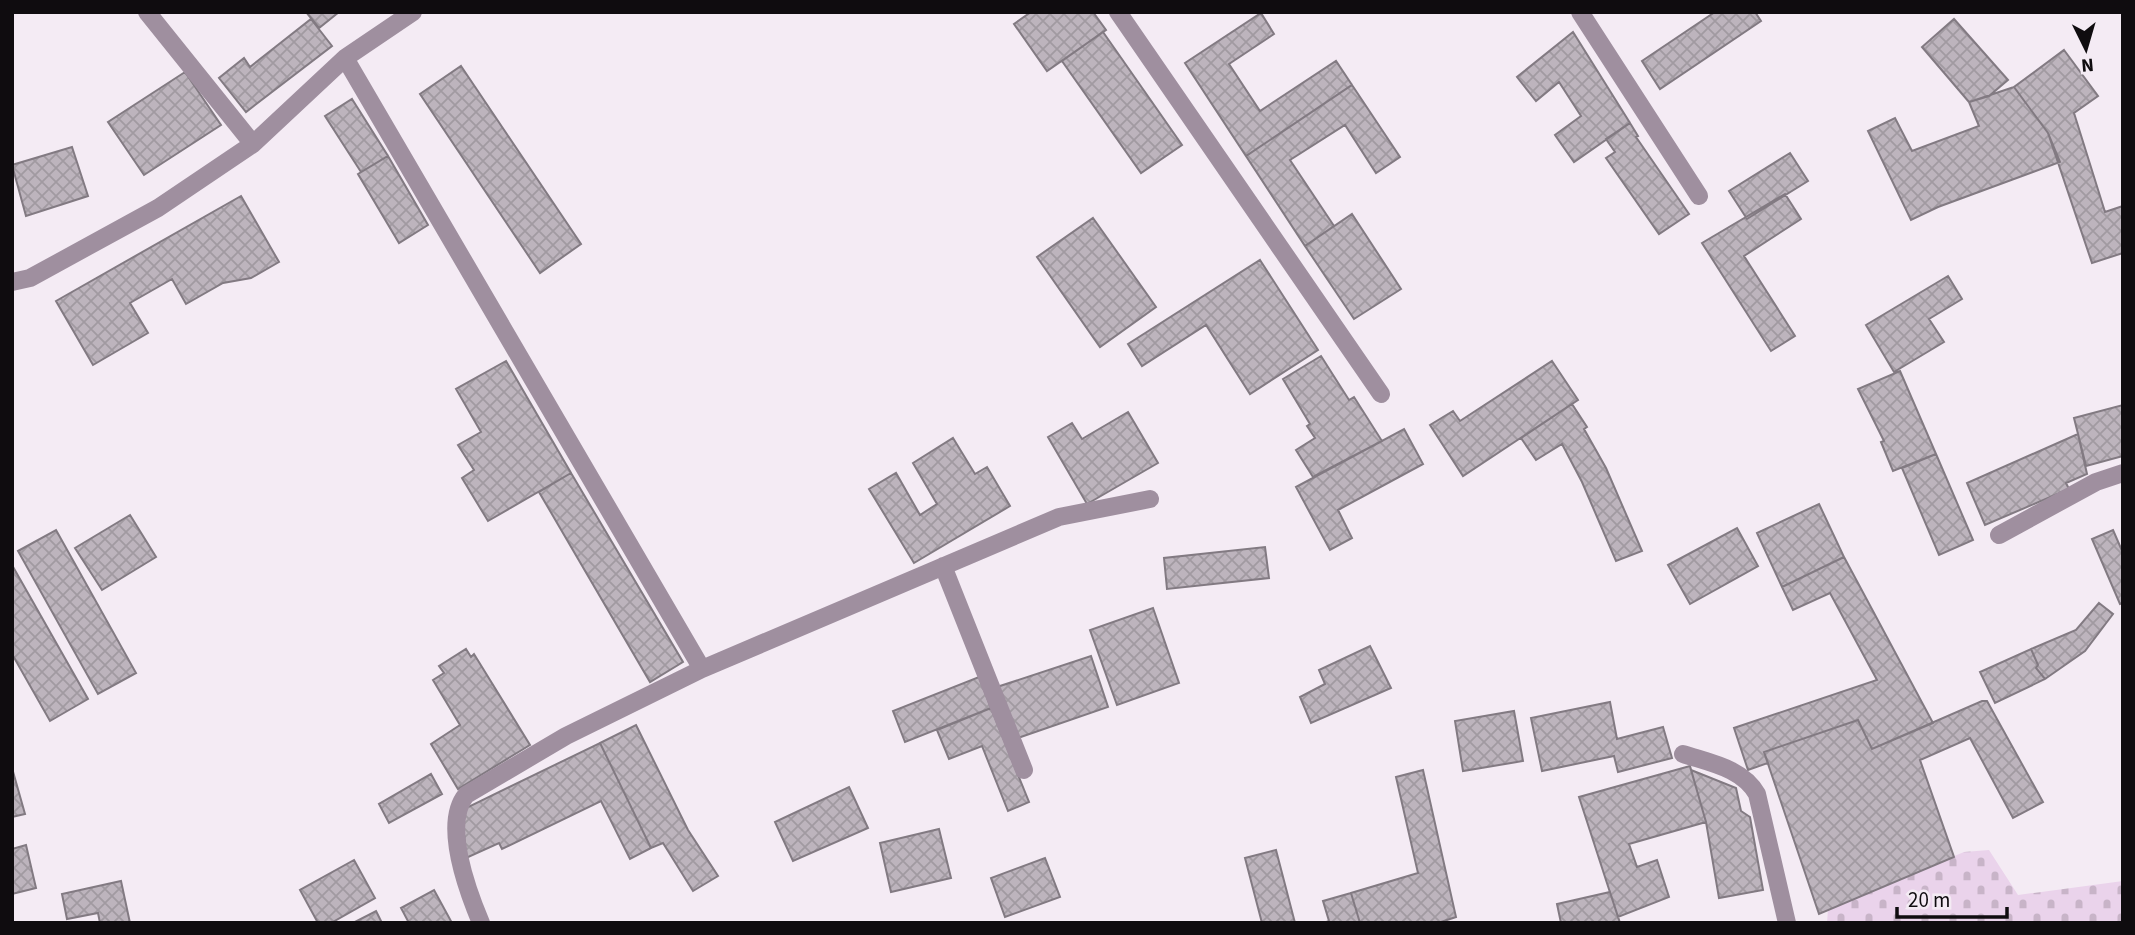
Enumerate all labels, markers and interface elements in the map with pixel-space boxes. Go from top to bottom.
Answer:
north arrow [2051,14,2121,84]
text: N [2080,50,2095,78]
scale bar [1897,876,2007,920]
text: 20 m [1908,885,1950,915]

